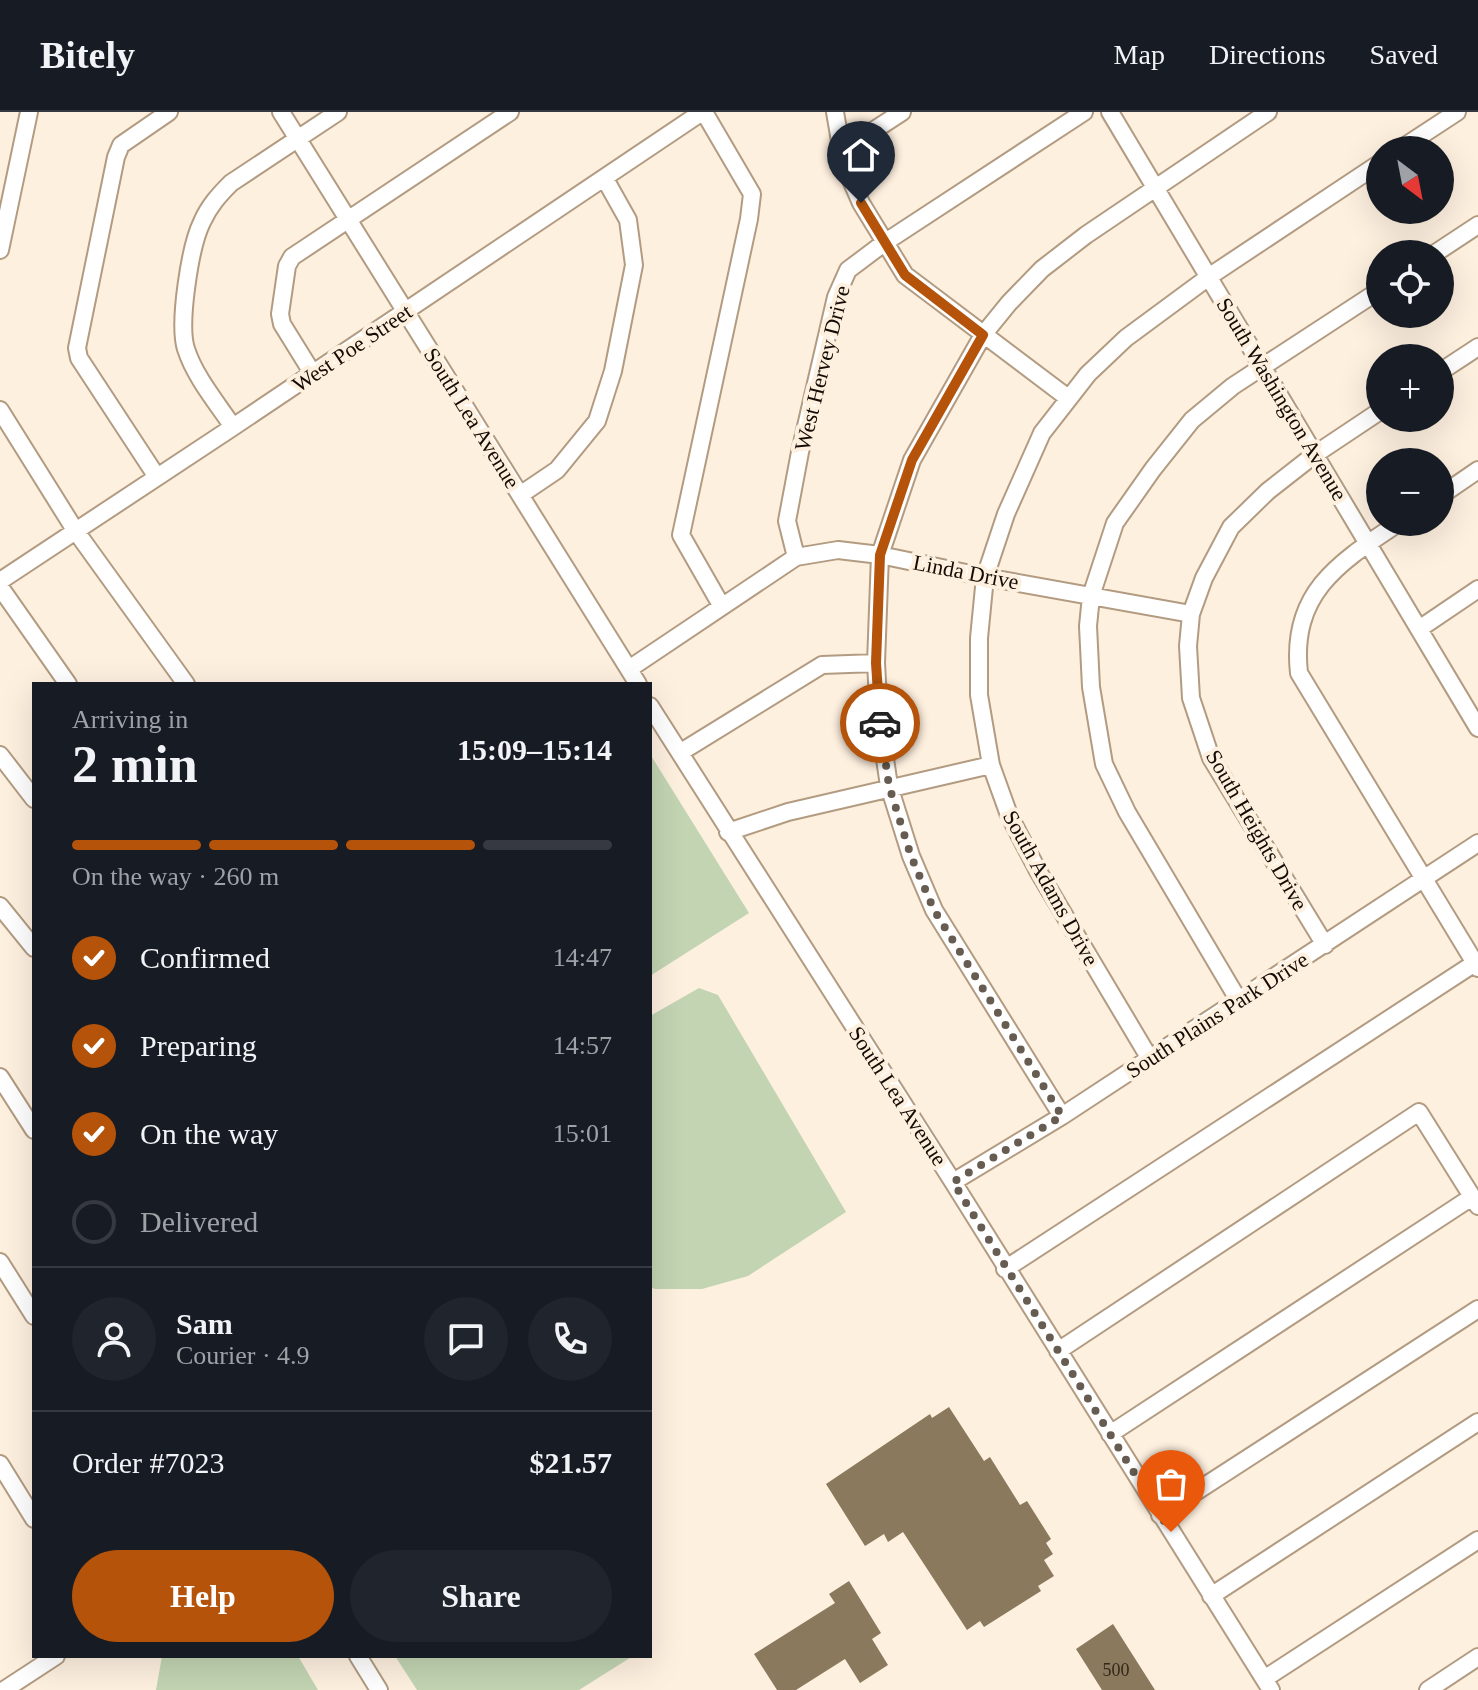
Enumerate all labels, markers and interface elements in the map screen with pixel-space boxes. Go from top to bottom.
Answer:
text: Bitely [40,34,135,76]
text: Map [1114,39,1165,70]
text: Directions [1209,39,1326,70]
text: Saved [1370,39,1438,70]
pin [827,121,895,203]
icon: home [839,133,883,177]
north arrow [1366,136,1454,224]
map controls [1366,136,1454,536]
button: locate [1366,240,1454,328]
street label: West Hervey Drive [789,283,855,453]
street label: South Washington Avenue [1212,293,1352,505]
street label: West Poe Street [287,299,417,397]
street label: South Lea Avenue [419,343,525,493]
button: + [1366,344,1454,432]
button: − [1366,448,1454,536]
street label: Linda Drive [911,550,1021,594]
courier [840,683,920,763]
icon: car [858,701,902,745]
text: Arriving in [72,705,188,734]
text: 15:09–15:14 [457,733,612,766]
text: 2 min [72,736,198,793]
street label: South Heights Drive [1201,745,1313,915]
street label: South Adams Drive [998,806,1104,970]
text: On the way · 260 m [72,862,279,891]
icon: check [72,936,116,980]
text: Confirmed [140,941,270,974]
text: 14:47 [553,943,612,972]
street label: South Plains Park Drive [1121,947,1313,1083]
street label: South Lea Avenue [844,1022,952,1170]
icon: check [72,1024,116,1068]
text: Preparing [140,1029,257,1062]
text: 14:57 [553,1031,612,1060]
icon: check [72,1112,116,1156]
text: On the way [140,1117,278,1150]
text: 15:01 [553,1119,612,1148]
text: Delivered [140,1205,258,1238]
button: person [72,1297,156,1381]
button: chat [424,1297,508,1381]
button: phone [528,1297,612,1381]
text: Sam [176,1307,233,1340]
text: Courier · 4.9 [176,1341,310,1370]
text: Order #7023 [72,1446,224,1479]
text: $21.57 [530,1446,612,1479]
pin [1137,1450,1205,1532]
icon: bag [1149,1462,1193,1506]
button: Help [72,1550,334,1642]
button: Share [350,1550,612,1642]
house number: 500 [1103,1660,1130,1680]

